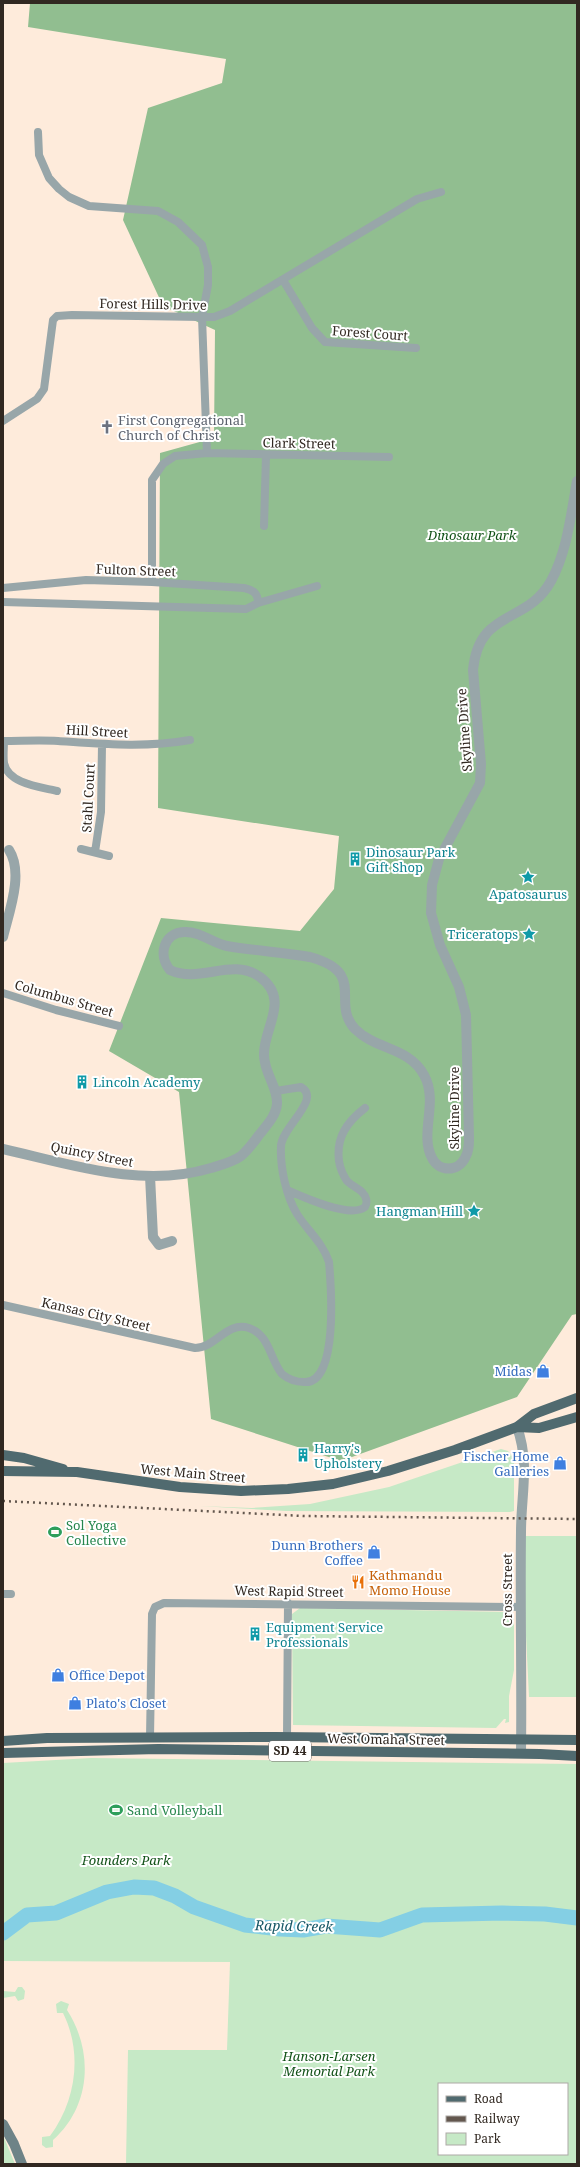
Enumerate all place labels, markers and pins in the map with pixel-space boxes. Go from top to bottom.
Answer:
place label: First Congregational Church of Christ [118,411,244,444]
church icon: First Congregational Church of Christ [99,419,115,435]
place label: Dinosaur Park Gift Shop [366,843,456,876]
building icon: Dinosaur Park Gift Shop [347,851,363,867]
place icon: Apatosaurus [520,869,536,885]
place label: Apatosaurus [489,885,567,903]
place label: Triceratops [447,925,518,943]
place icon: Triceratops [521,926,537,942]
place label: Lincoln Academy [93,1073,201,1091]
building icon: Lincoln Academy [74,1074,90,1090]
place label: Hangman Hill [376,1202,463,1220]
place icon: Hangman Hill [466,1203,482,1219]
place label: Midas [494,1362,532,1380]
shop icon: Midas [535,1363,551,1379]
place label: Harry's Upholstery [314,1439,383,1472]
building icon: Harry's Upholstery [295,1447,311,1463]
place label: Fischer Home Galleries [463,1447,549,1480]
shop icon: Fischer Home Galleries [552,1455,568,1471]
place label: Sol Yoga Collective [66,1516,126,1549]
sports icon: Sol Yoga Collective [47,1524,63,1540]
place label: Dunn Brothers Coffee [271,1536,363,1569]
shop icon: Dunn Brothers Coffee [366,1544,382,1560]
place label: Kathmandu Momo House [369,1566,451,1599]
restaurant icon: Kathmandu Momo House [350,1574,366,1590]
place label: Equipment Service Professionals [266,1618,383,1651]
building icon: Equipment Service Professionals [247,1626,263,1642]
place label: Office Depot [69,1666,145,1684]
shop icon: Office Depot [50,1667,66,1683]
place label: Plato's Closet [86,1694,167,1712]
shop icon: Plato's Closet [67,1695,83,1711]
place label: Sand Volleyball [127,1801,222,1819]
sports icon: Sand Volleyball [108,1802,124,1818]

